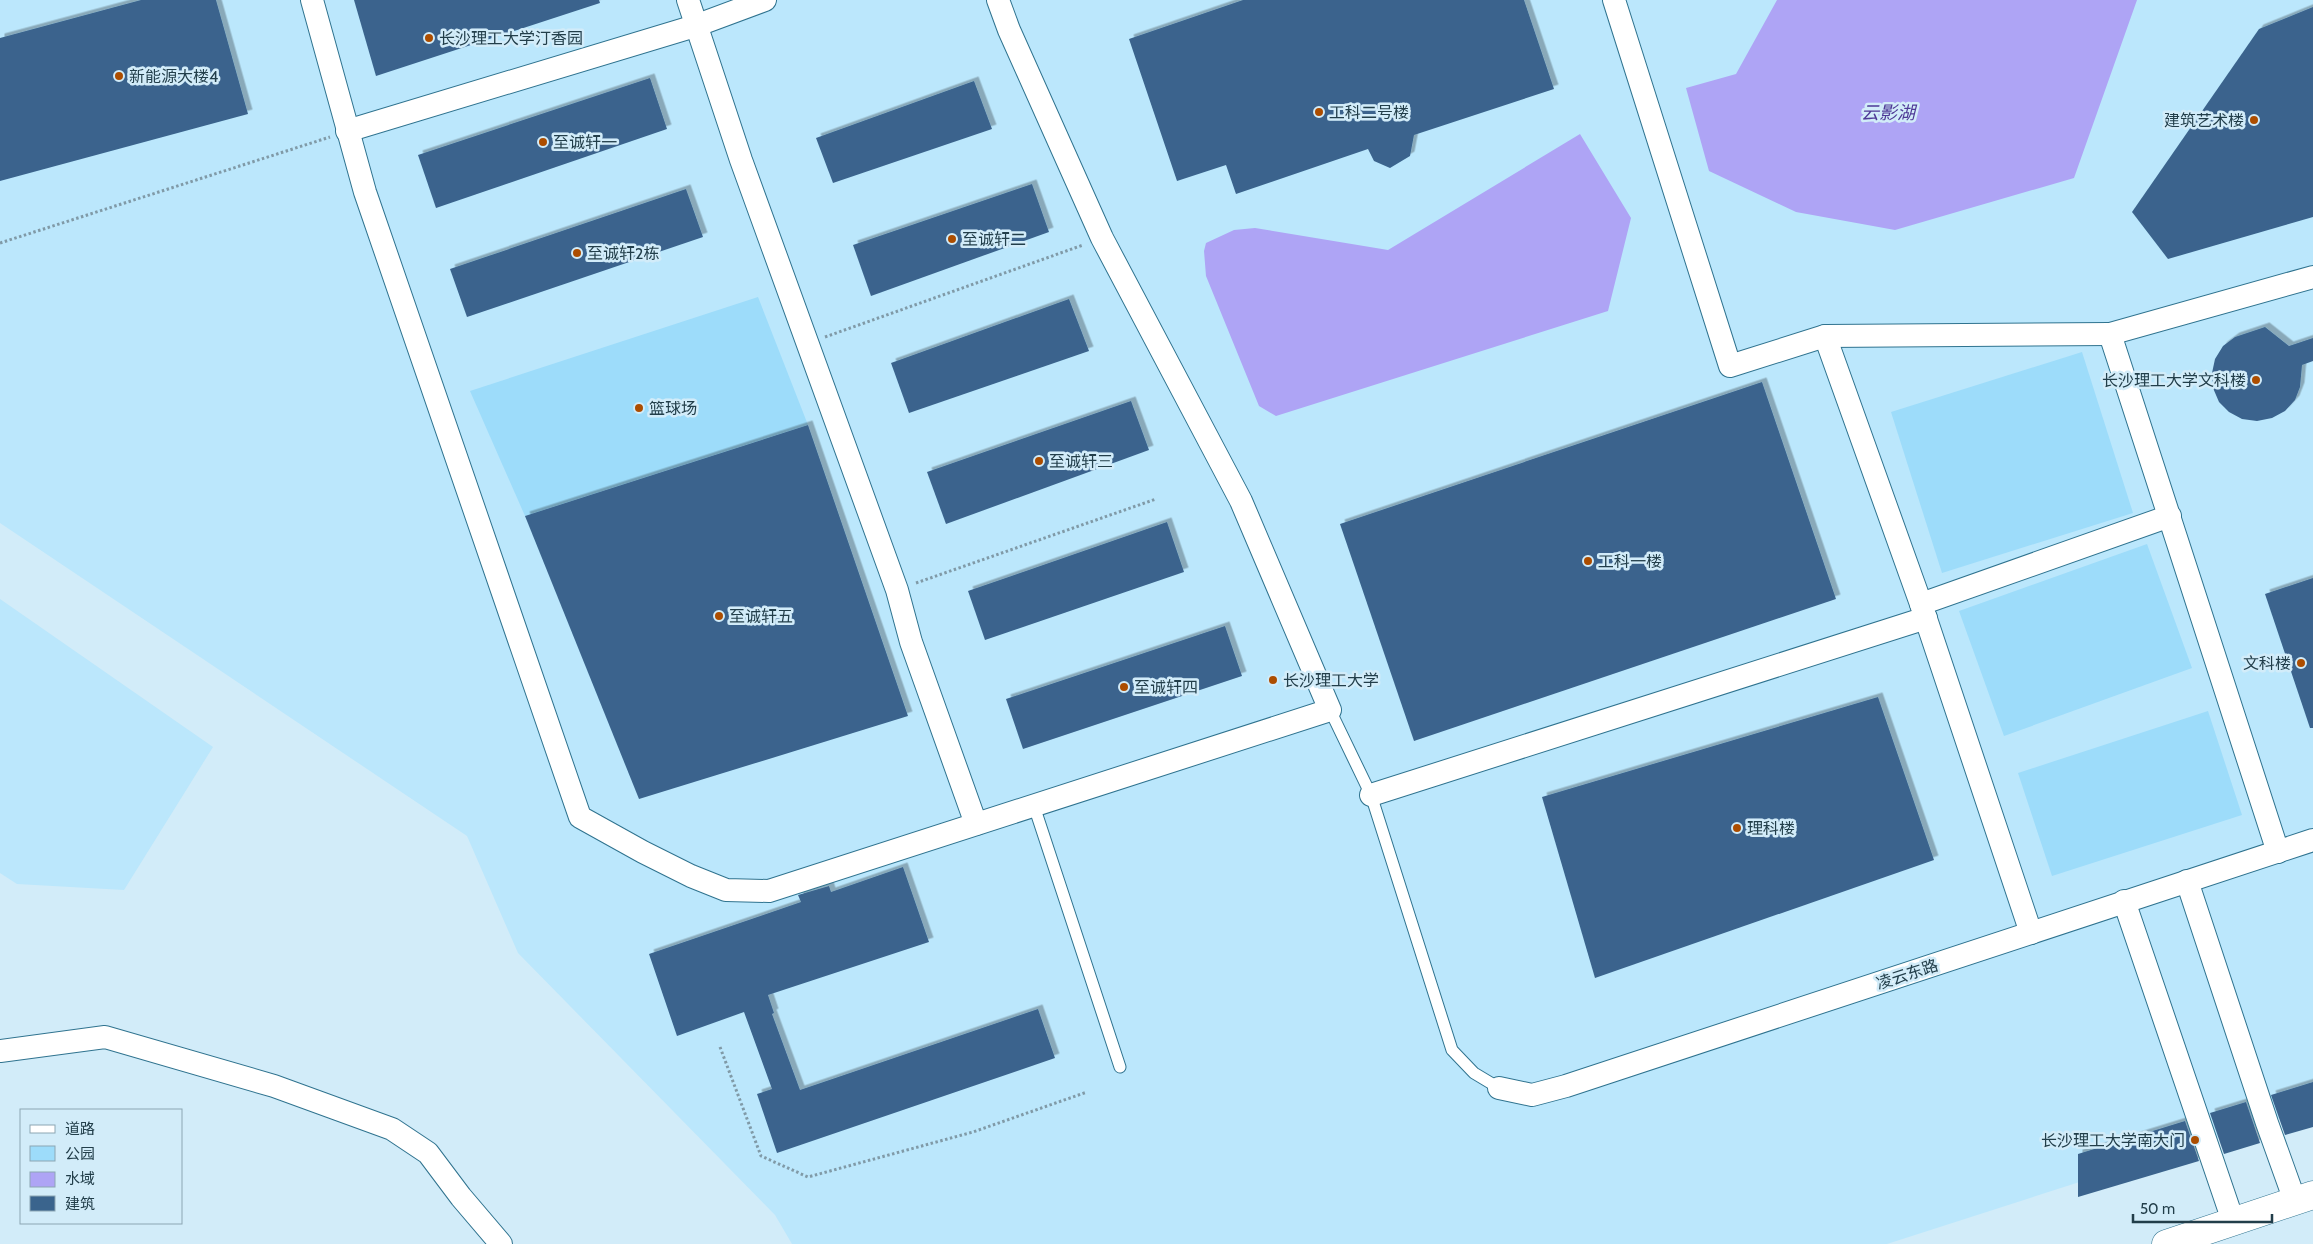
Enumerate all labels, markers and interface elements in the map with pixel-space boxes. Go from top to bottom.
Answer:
place label: 长沙理工大学汀香园 [439,29,583,48]
marker: 长沙理工大学汀香园 [423,32,435,44]
place label: 新能源大楼4 [129,67,218,86]
marker: 新能源大楼4 [113,70,125,82]
water label: 云影湖 [1861,102,1918,124]
place label: 工科二号楼 [1329,103,1409,122]
marker: 工科二号楼 [1313,106,1325,118]
place label: 建筑艺术楼 [2164,111,2244,130]
marker: 建筑艺术楼 [2248,114,2260,126]
place label: 至诚轩一 [553,133,617,152]
marker: 至诚轩一 [537,136,549,148]
place label: 至诚轩二 [962,230,1026,249]
marker: 至诚轩二 [946,233,958,245]
place label: 至诚轩2栋 [587,244,659,263]
marker: 至诚轩2栋 [571,247,583,259]
place label: 长沙理工大学文科楼 [2102,371,2246,390]
marker: 长沙理工大学文科楼 [2250,374,2262,386]
place label: 篮球场 [649,399,697,418]
marker: 篮球场 [633,402,645,414]
place label: 至诚轩三 [1049,452,1113,471]
marker: 至诚轩三 [1033,455,1045,467]
place label: 工科一楼 [1598,552,1662,571]
marker: 工科一楼 [1582,555,1594,567]
place label: 至诚轩五 [729,607,793,626]
marker: 至诚轩五 [713,610,725,622]
place label: 文科楼 [2243,654,2291,673]
marker: 文科楼 [2295,657,2307,669]
place label: 长沙理工大学 [1283,671,1379,690]
marker: 长沙理工大学 [1267,674,1279,686]
place label: 至诚轩四 [1134,678,1198,697]
marker: 至诚轩四 [1118,681,1130,693]
place label: 理科楼 [1747,819,1795,838]
marker: 理科楼 [1731,822,1743,834]
street label: 凌云东路 [1874,956,1941,993]
legend [20,1109,182,1224]
text: 道路 [65,1120,95,1138]
place label: 长沙理工大学南大门 [2041,1131,2185,1150]
marker: 长沙理工大学南大门 [2189,1134,2201,1146]
text: 公园 [65,1145,95,1163]
text: 水域 [65,1170,95,1188]
scale bar [2133,1192,2272,1224]
text: 建筑 [65,1195,95,1213]
text: 50 m [2140,1200,2175,1218]

